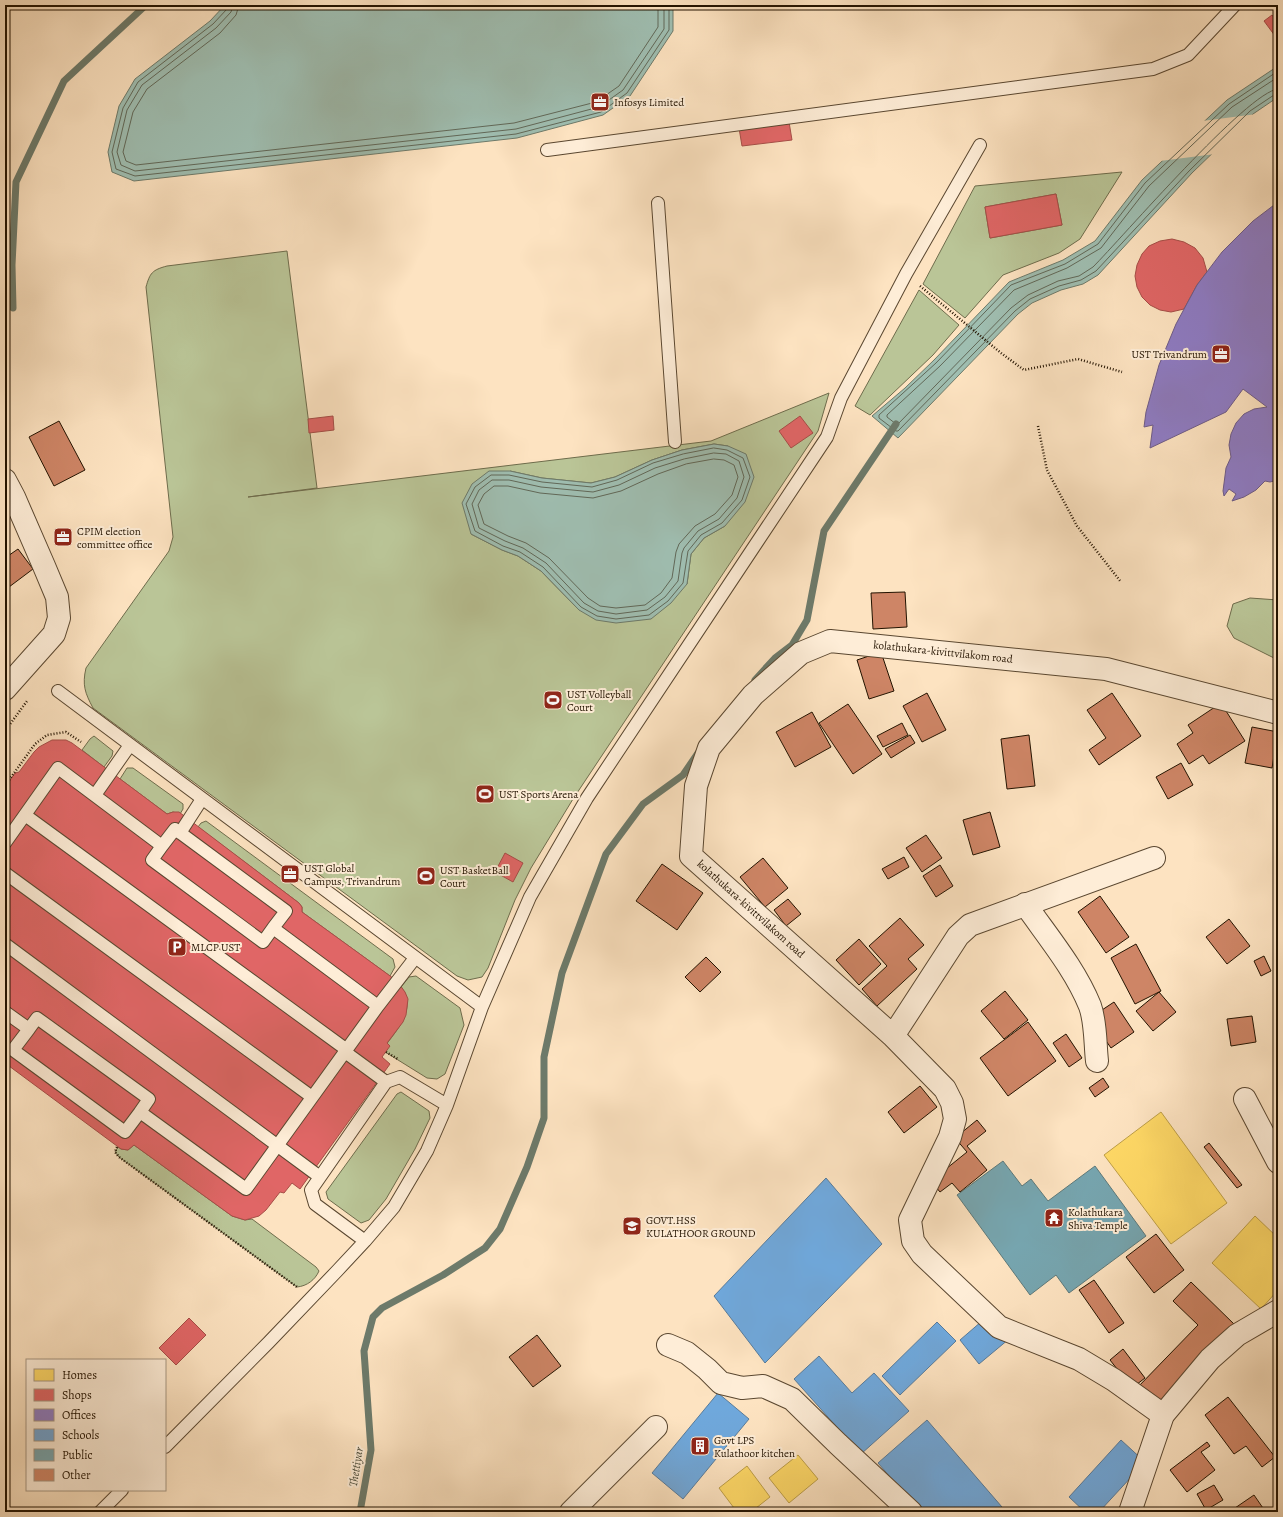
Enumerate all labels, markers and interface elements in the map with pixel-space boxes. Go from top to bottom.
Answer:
office icon: Infosys Limited [589,91,611,113]
place label: Infosys Limited [614,95,684,110]
office icon: UST Trivandrum [1210,343,1232,365]
place label: UST Trivandrum [1131,347,1207,362]
place label: CPIM election committee office [77,524,152,552]
office icon: CPIM election committee office [52,526,74,548]
street label: kolathukara-kivittvilakom road [873,637,1014,667]
place label: UST Volleyball Court [567,687,631,715]
sports icon: UST Volleyball Court [542,689,564,711]
sports icon: UST Sports Arena [474,783,496,805]
place label: UST Sports Arena [499,787,579,802]
street label: kolathukara-kivittvilakom road [694,857,808,961]
place label: UST Global Campus, Trivandrum [304,861,400,889]
office icon: UST Global Campus, Trivandrum [279,863,301,885]
place label: UST BasketBall Court [440,863,509,891]
sports icon: UST BasketBall Court [415,865,437,887]
parking icon: MLCP UST [166,936,188,958]
place label: MLCP UST [191,940,240,955]
place label: Kolathukara Shiva Temple [1068,1205,1128,1233]
temple icon: Kolathukara Shiva Temple [1043,1207,1065,1229]
place label: GOVT.HSS KULATHOOR GROUND [646,1213,756,1241]
school or university icon: GOVT.HSS KULATHOOR GROUND [621,1215,643,1237]
legend [26,1359,166,1491]
text: Homes [62,1367,97,1383]
text: Shops [62,1387,92,1403]
text: Offices [62,1407,96,1423]
text: Schools [62,1427,99,1443]
place label: Govt LPS Kulathoor kitchen [714,1433,795,1461]
building icon: Govt LPS Kulathoor kitchen [689,1435,711,1457]
water label: Thettiyar [345,1445,367,1488]
text: Public [62,1447,93,1463]
text: Other [62,1467,91,1483]

